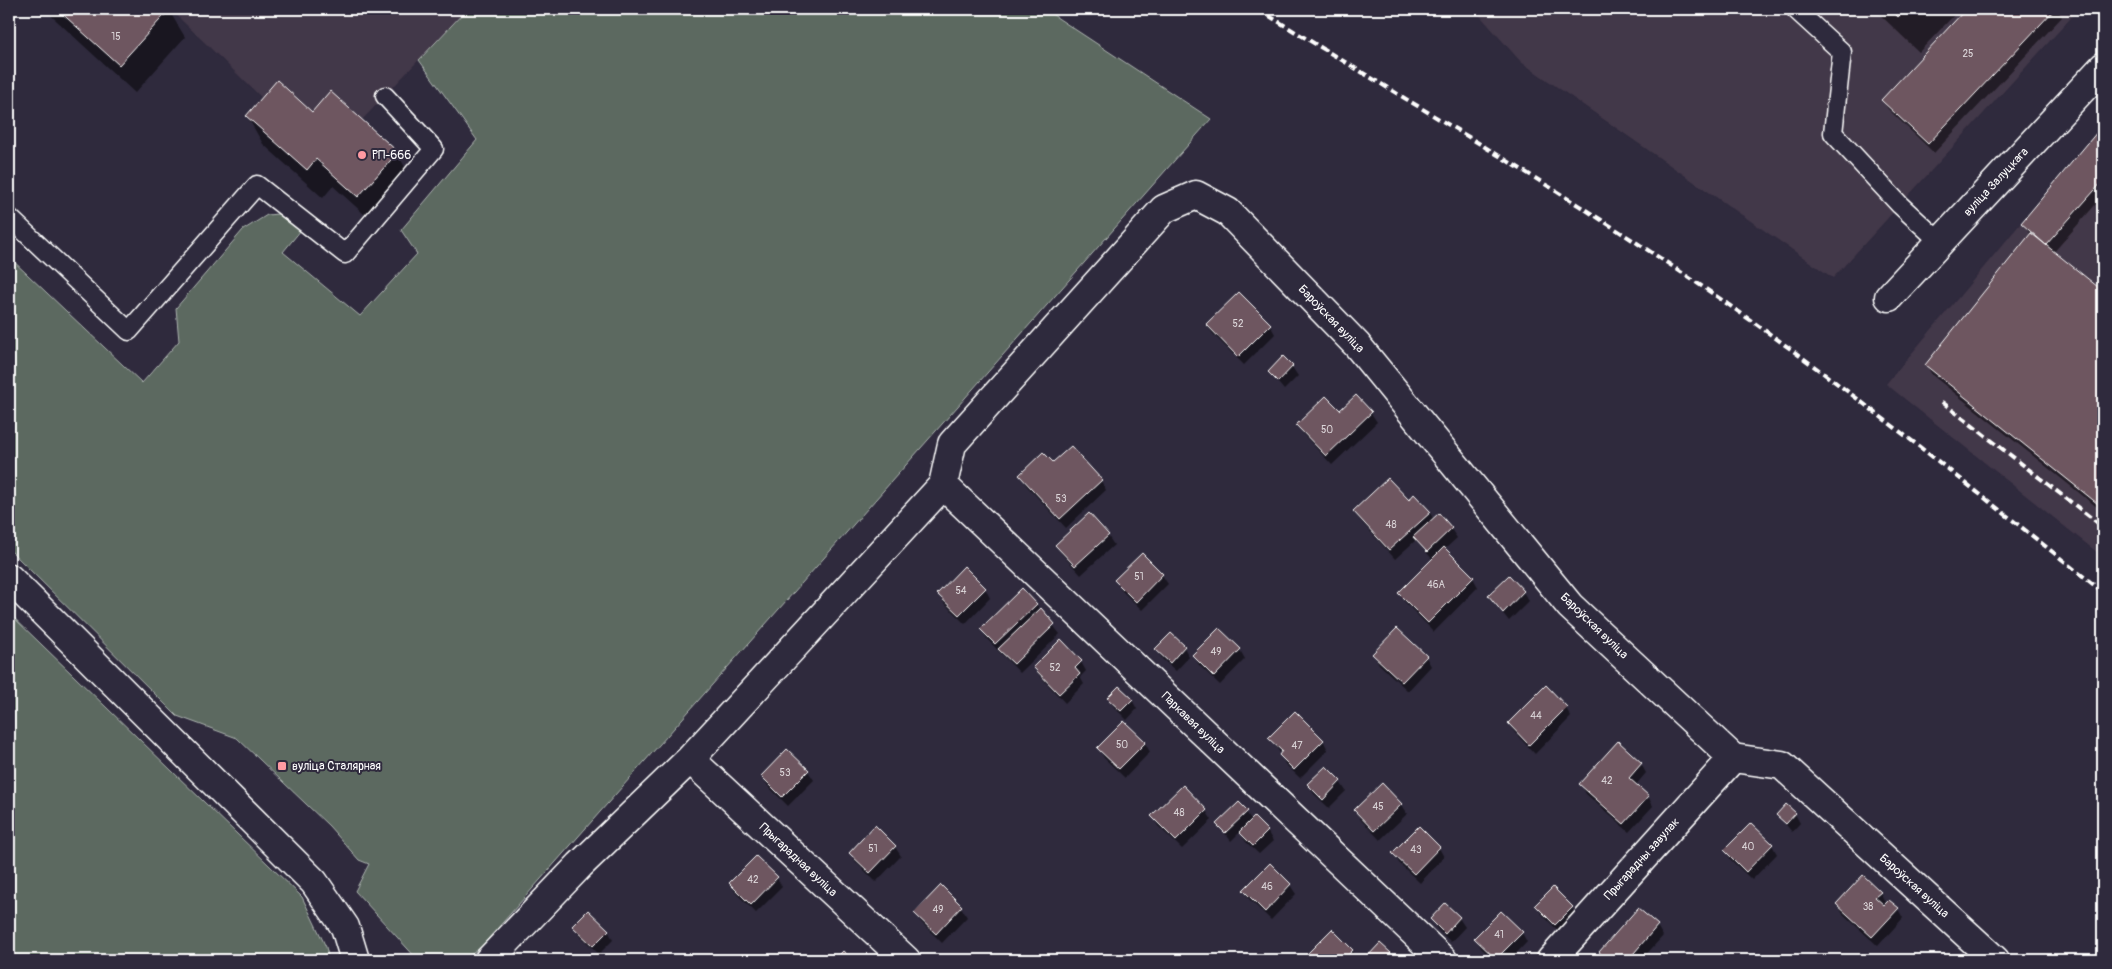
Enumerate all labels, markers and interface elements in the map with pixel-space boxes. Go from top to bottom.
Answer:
house number: 15 [111,31,121,43]
house number: 25 [1962,48,1974,60]
street label: вуліца Залуцкага [1960,144,2032,219]
place label: РП-666 [372,148,411,163]
marker: РП-666 [356,149,368,161]
street label: Бароўская вуліца [1295,282,1368,356]
house number: 52 [1232,318,1244,330]
house number: 50 [1321,424,1333,436]
house number: 53 [1056,493,1067,505]
house number: 48 [1386,519,1396,531]
house number: 51 [1134,571,1144,583]
house number: 46А [1427,579,1446,591]
house number: 54 [955,585,967,597]
street label: Бароўская вуліца [1557,590,1631,663]
house number: 49 [1211,646,1221,658]
house number: 52 [1049,662,1061,674]
street label: Паркавая вуліца [1158,689,1228,757]
house number: 44 [1530,710,1542,722]
house number: 50 [1116,739,1128,751]
house number: 47 [1291,740,1303,752]
place label: вуліца Сталярная [292,759,381,774]
marker: вуліца Сталярная [276,760,288,772]
house number: 53 [780,767,791,779]
house number: 42 [1601,775,1613,787]
house number: 45 [1372,801,1384,813]
house number: 48 [1174,807,1184,819]
street label: Прыгарадны завулак [1601,815,1683,903]
street label: Прыгарадная вуліца [756,820,840,900]
house number: 40 [1742,841,1754,853]
house number: 51 [868,843,878,855]
house number: 43 [1410,844,1422,856]
street label: Бароўская вуліца [1876,851,1952,922]
house number: 42 [747,874,759,886]
house number: 46 [1261,881,1273,893]
house number: 38 [1863,901,1873,913]
house number: 49 [933,904,943,916]
house number: 41 [1494,929,1504,941]

